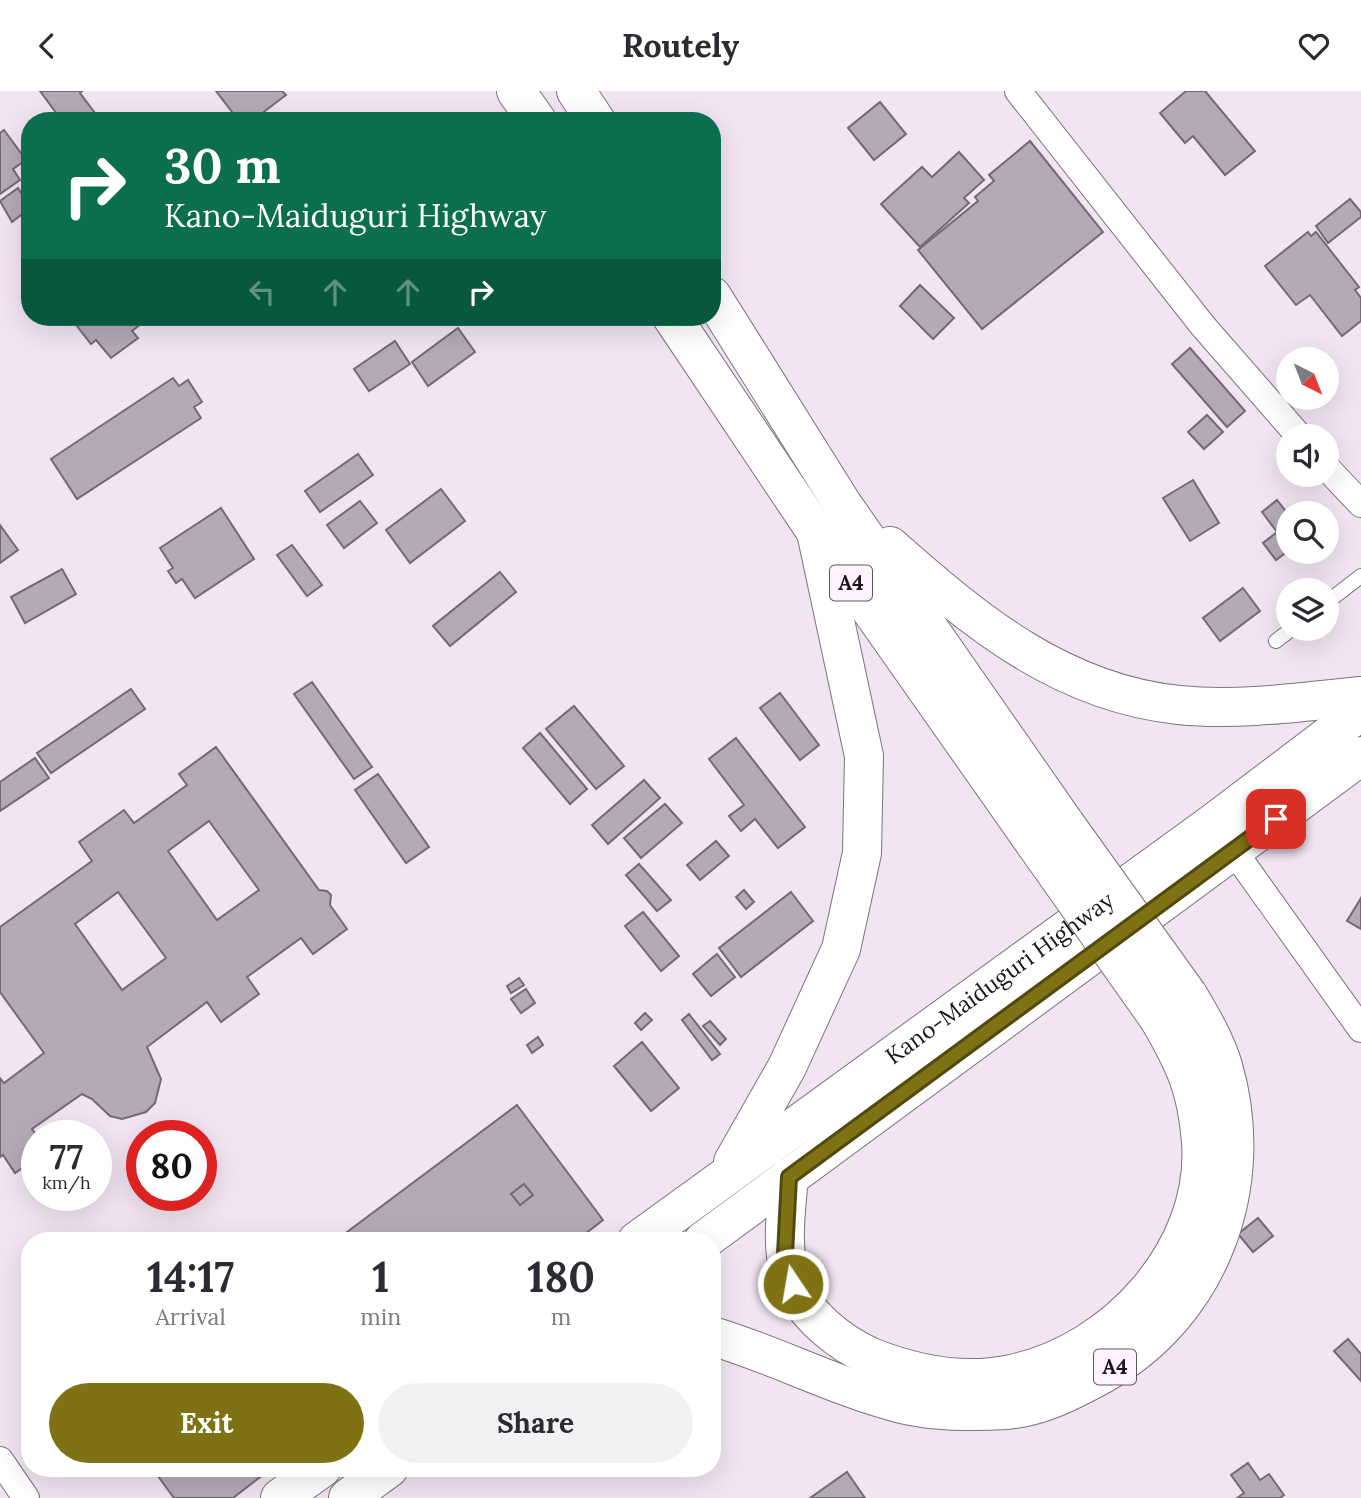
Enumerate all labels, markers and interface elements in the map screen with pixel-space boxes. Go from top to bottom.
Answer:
text: Routely [622,25,739,66]
icon: back [28,27,66,65]
icon: heart [1295,27,1333,65]
text: 30 m [164,134,281,196]
icon: right [49,140,140,231]
text: Kano-Maiduguri Highway [164,195,546,236]
icon: left [243,273,281,311]
icon: ahead [316,273,354,311]
icon: ahead [389,273,427,311]
icon: right [462,273,500,311]
north arrow [1276,347,1339,409]
map controls [1276,347,1339,641]
button: sound [1276,424,1339,487]
button: search [1276,501,1339,564]
road number: A4 [830,566,872,601]
button: layers [1276,578,1339,641]
pin [1246,789,1306,849]
icon: arrive [1257,800,1295,838]
street label: Kano-Maiduguri Highway [880,885,1120,1070]
speed limit sign: 80 [126,1120,217,1211]
text: 77 [50,1134,83,1179]
text: km/h [42,1171,91,1194]
position arrow [756,1247,830,1321]
text: 14:17 [147,1250,234,1304]
text: 1 [372,1250,389,1304]
text: 180 [527,1250,595,1304]
text: Arrival [155,1302,226,1331]
text: min [360,1302,401,1331]
text: m [551,1302,571,1331]
road number: A4 [1094,1349,1136,1385]
button: Exit [49,1383,364,1463]
button: Share [378,1383,693,1463]

